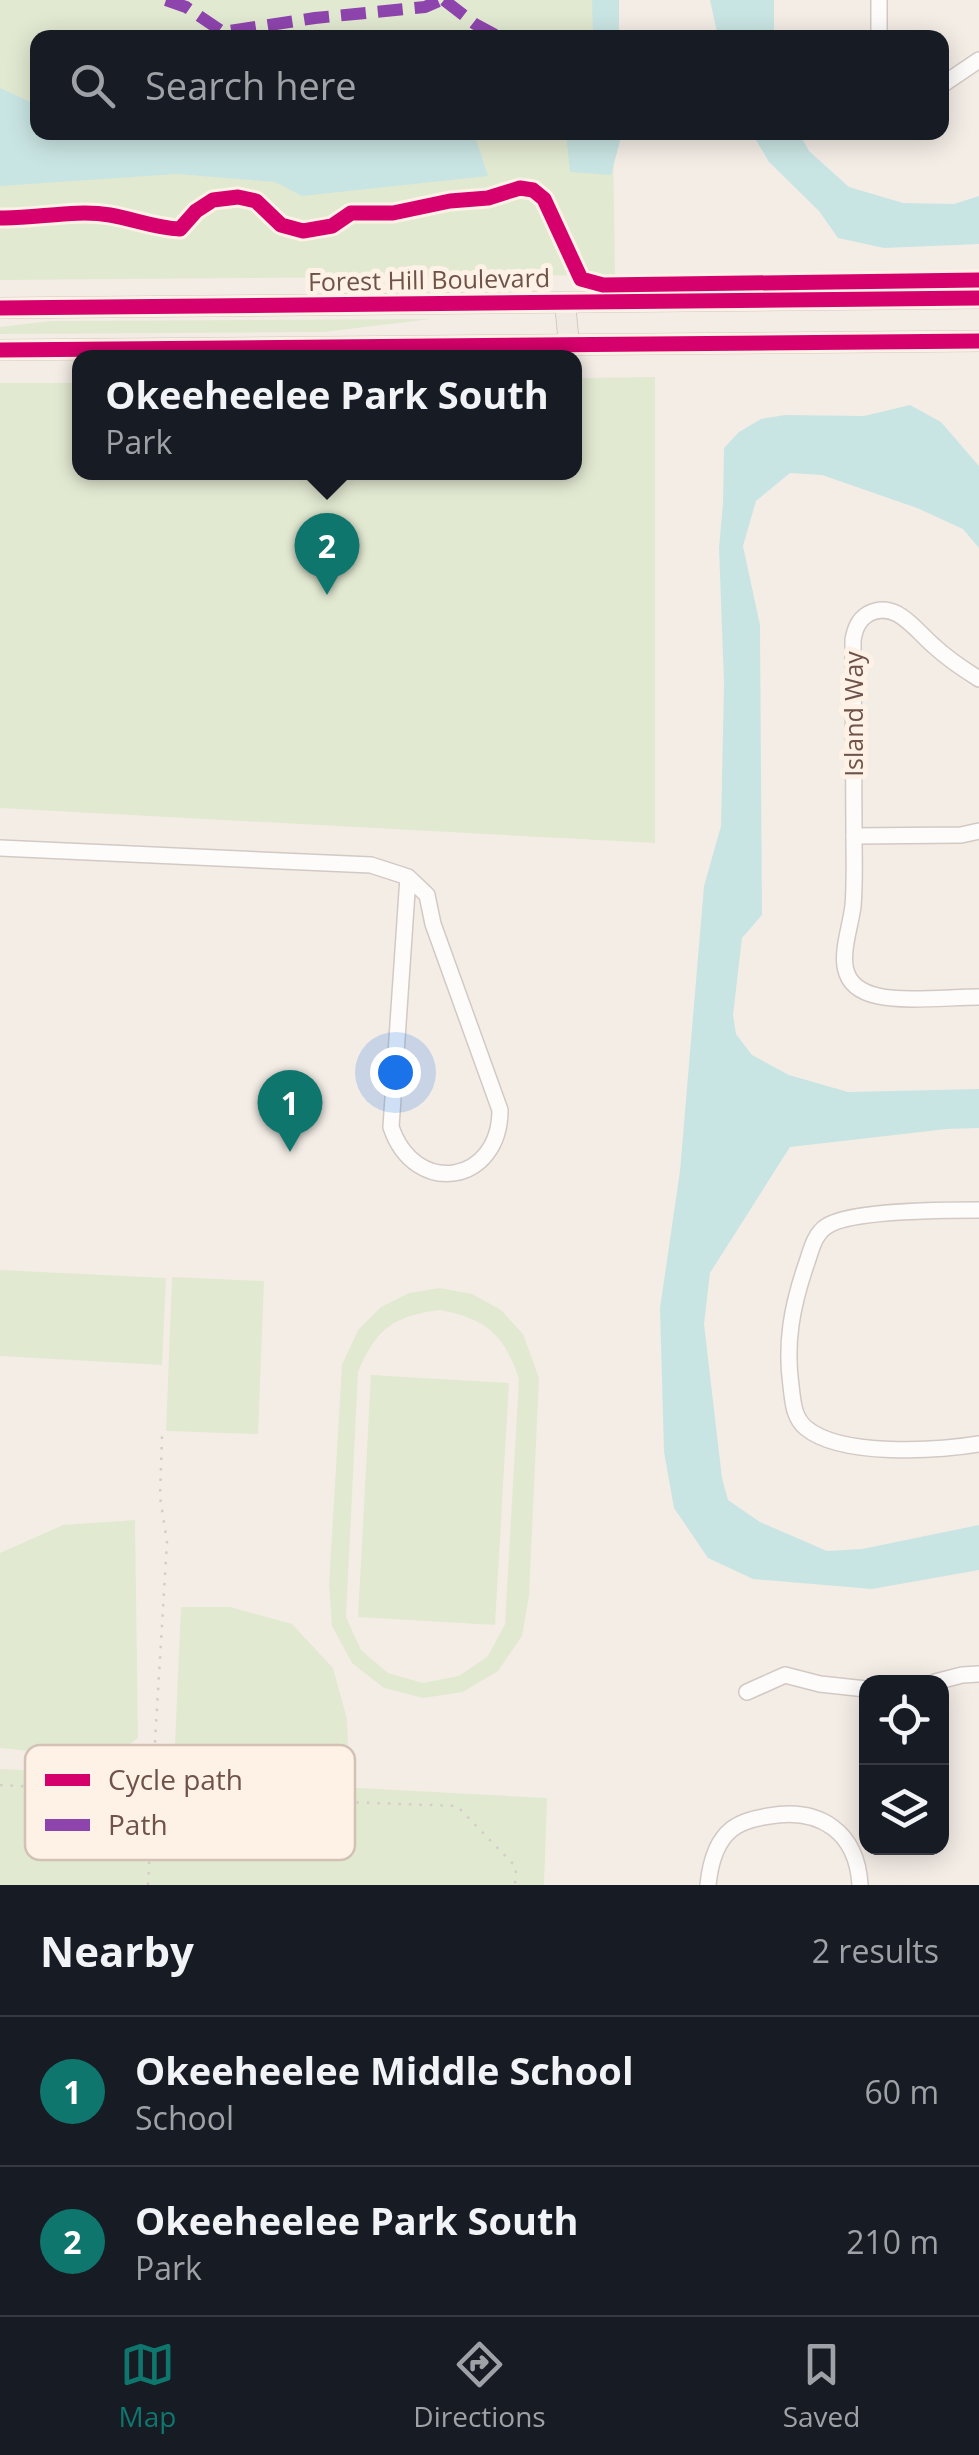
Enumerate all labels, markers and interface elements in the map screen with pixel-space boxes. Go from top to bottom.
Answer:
search box [30,30,949,140]
icon: search [65,58,120,113]
text: Search here [145,59,357,111]
street label: Forest Hill Boulevard [308,260,550,298]
popup [72,350,582,480]
text: Okeeheelee Park South [105,368,549,420]
text: Park [105,420,172,463]
pin: 2 [294,512,360,595]
street label: Island Way [836,651,870,777]
your location [370,1047,421,1098]
pin: 1 [258,1070,322,1152]
map controls [859,1675,949,1855]
button: locate [859,1675,949,1765]
legend [25,1745,355,1860]
text: Cycle path [108,1760,243,1798]
button: layers [859,1765,949,1855]
text: Path [108,1805,168,1843]
text: Nearby [40,1922,194,1979]
text: 2 results [812,1929,939,1972]
text: Okeeheelee Middle School [135,2044,634,2096]
text: 1 [63,2070,82,2113]
text: 60 m [864,2070,939,2113]
text: School [135,2096,234,2139]
text: Okeeheelee Park South [135,2194,578,2246]
text: 2 [63,2220,82,2263]
text: 210 m [846,2220,939,2263]
text: Park [135,2246,202,2289]
tab: Map [118,2337,176,2435]
tab: Directions [413,2337,546,2435]
tab: Saved [783,2337,860,2435]

